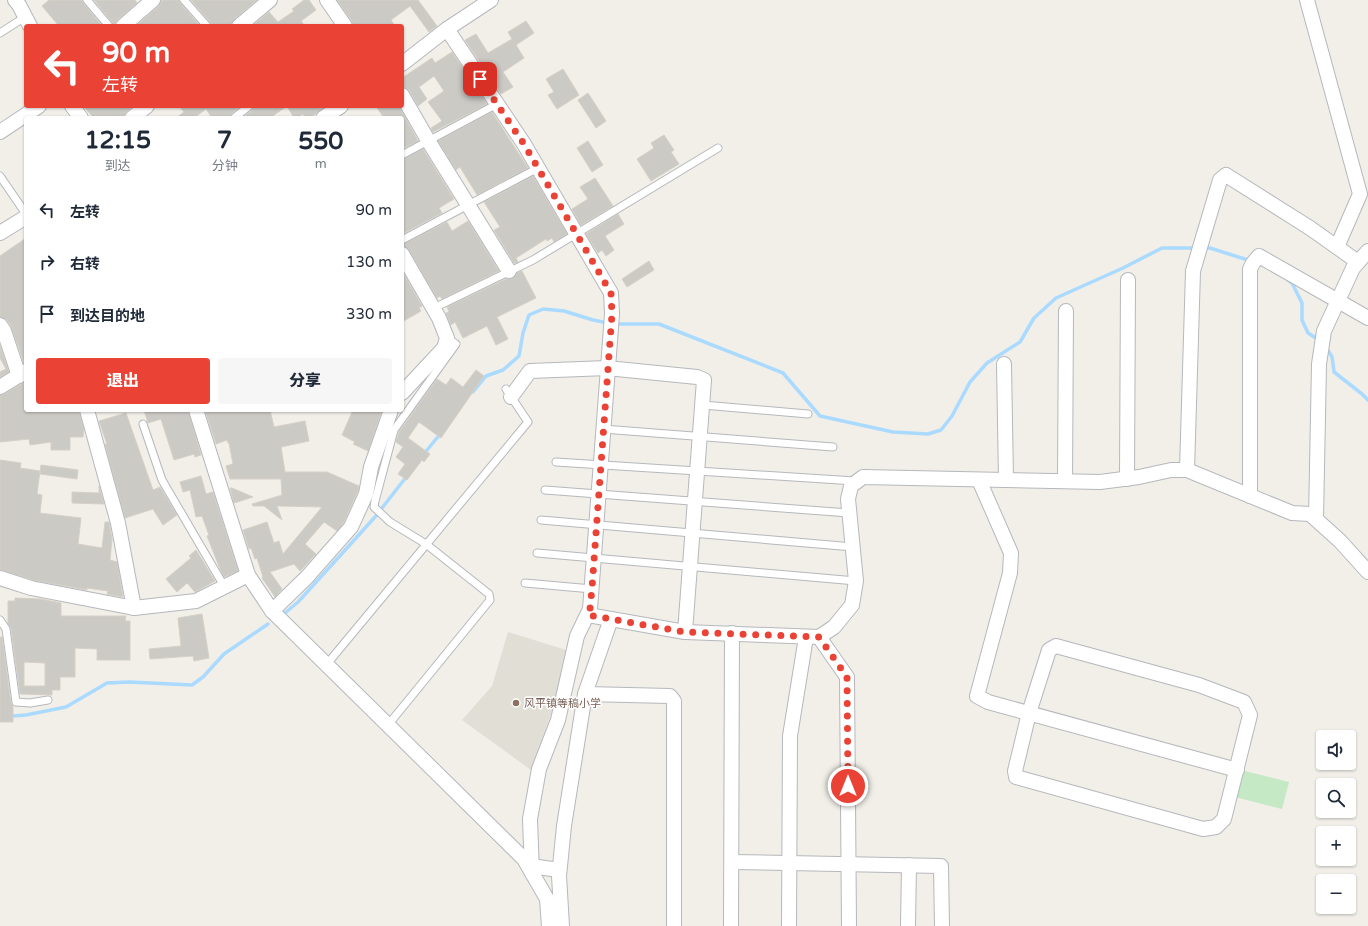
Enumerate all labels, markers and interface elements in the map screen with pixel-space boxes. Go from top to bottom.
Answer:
text: 90 m [102,36,170,70]
icon: left [36,40,88,92]
pin [463,62,497,96]
icon: arrive [469,68,491,90]
text: 左转 [102,74,138,96]
text: 12:15 [85,126,151,155]
text: 7 [217,126,232,155]
text: 550 [298,127,343,156]
text: m [315,156,327,172]
text: 到达 [105,158,131,174]
text: 分钟 [212,158,238,174]
icon: left [36,199,58,221]
text: 90 m [355,201,392,219]
text: 左转 [70,203,100,221]
icon: right [36,251,58,273]
text: 130 m [346,253,392,271]
text: 右转 [70,255,100,273]
icon: arrive [36,303,58,325]
text: 330 m [346,305,392,323]
text: 到达目的地 [70,307,145,325]
button: 退出 [36,358,210,404]
button: 分享 [218,358,392,404]
place label: 风平镇等稿小学 [524,697,601,710]
marker: 风平镇等稿小学 [511,698,521,708]
map controls [1316,730,1356,914]
button: sound [1316,730,1356,770]
position arrow [827,765,869,807]
button: search [1316,778,1356,818]
button: + [1316,826,1356,866]
button: − [1316,874,1356,914]

